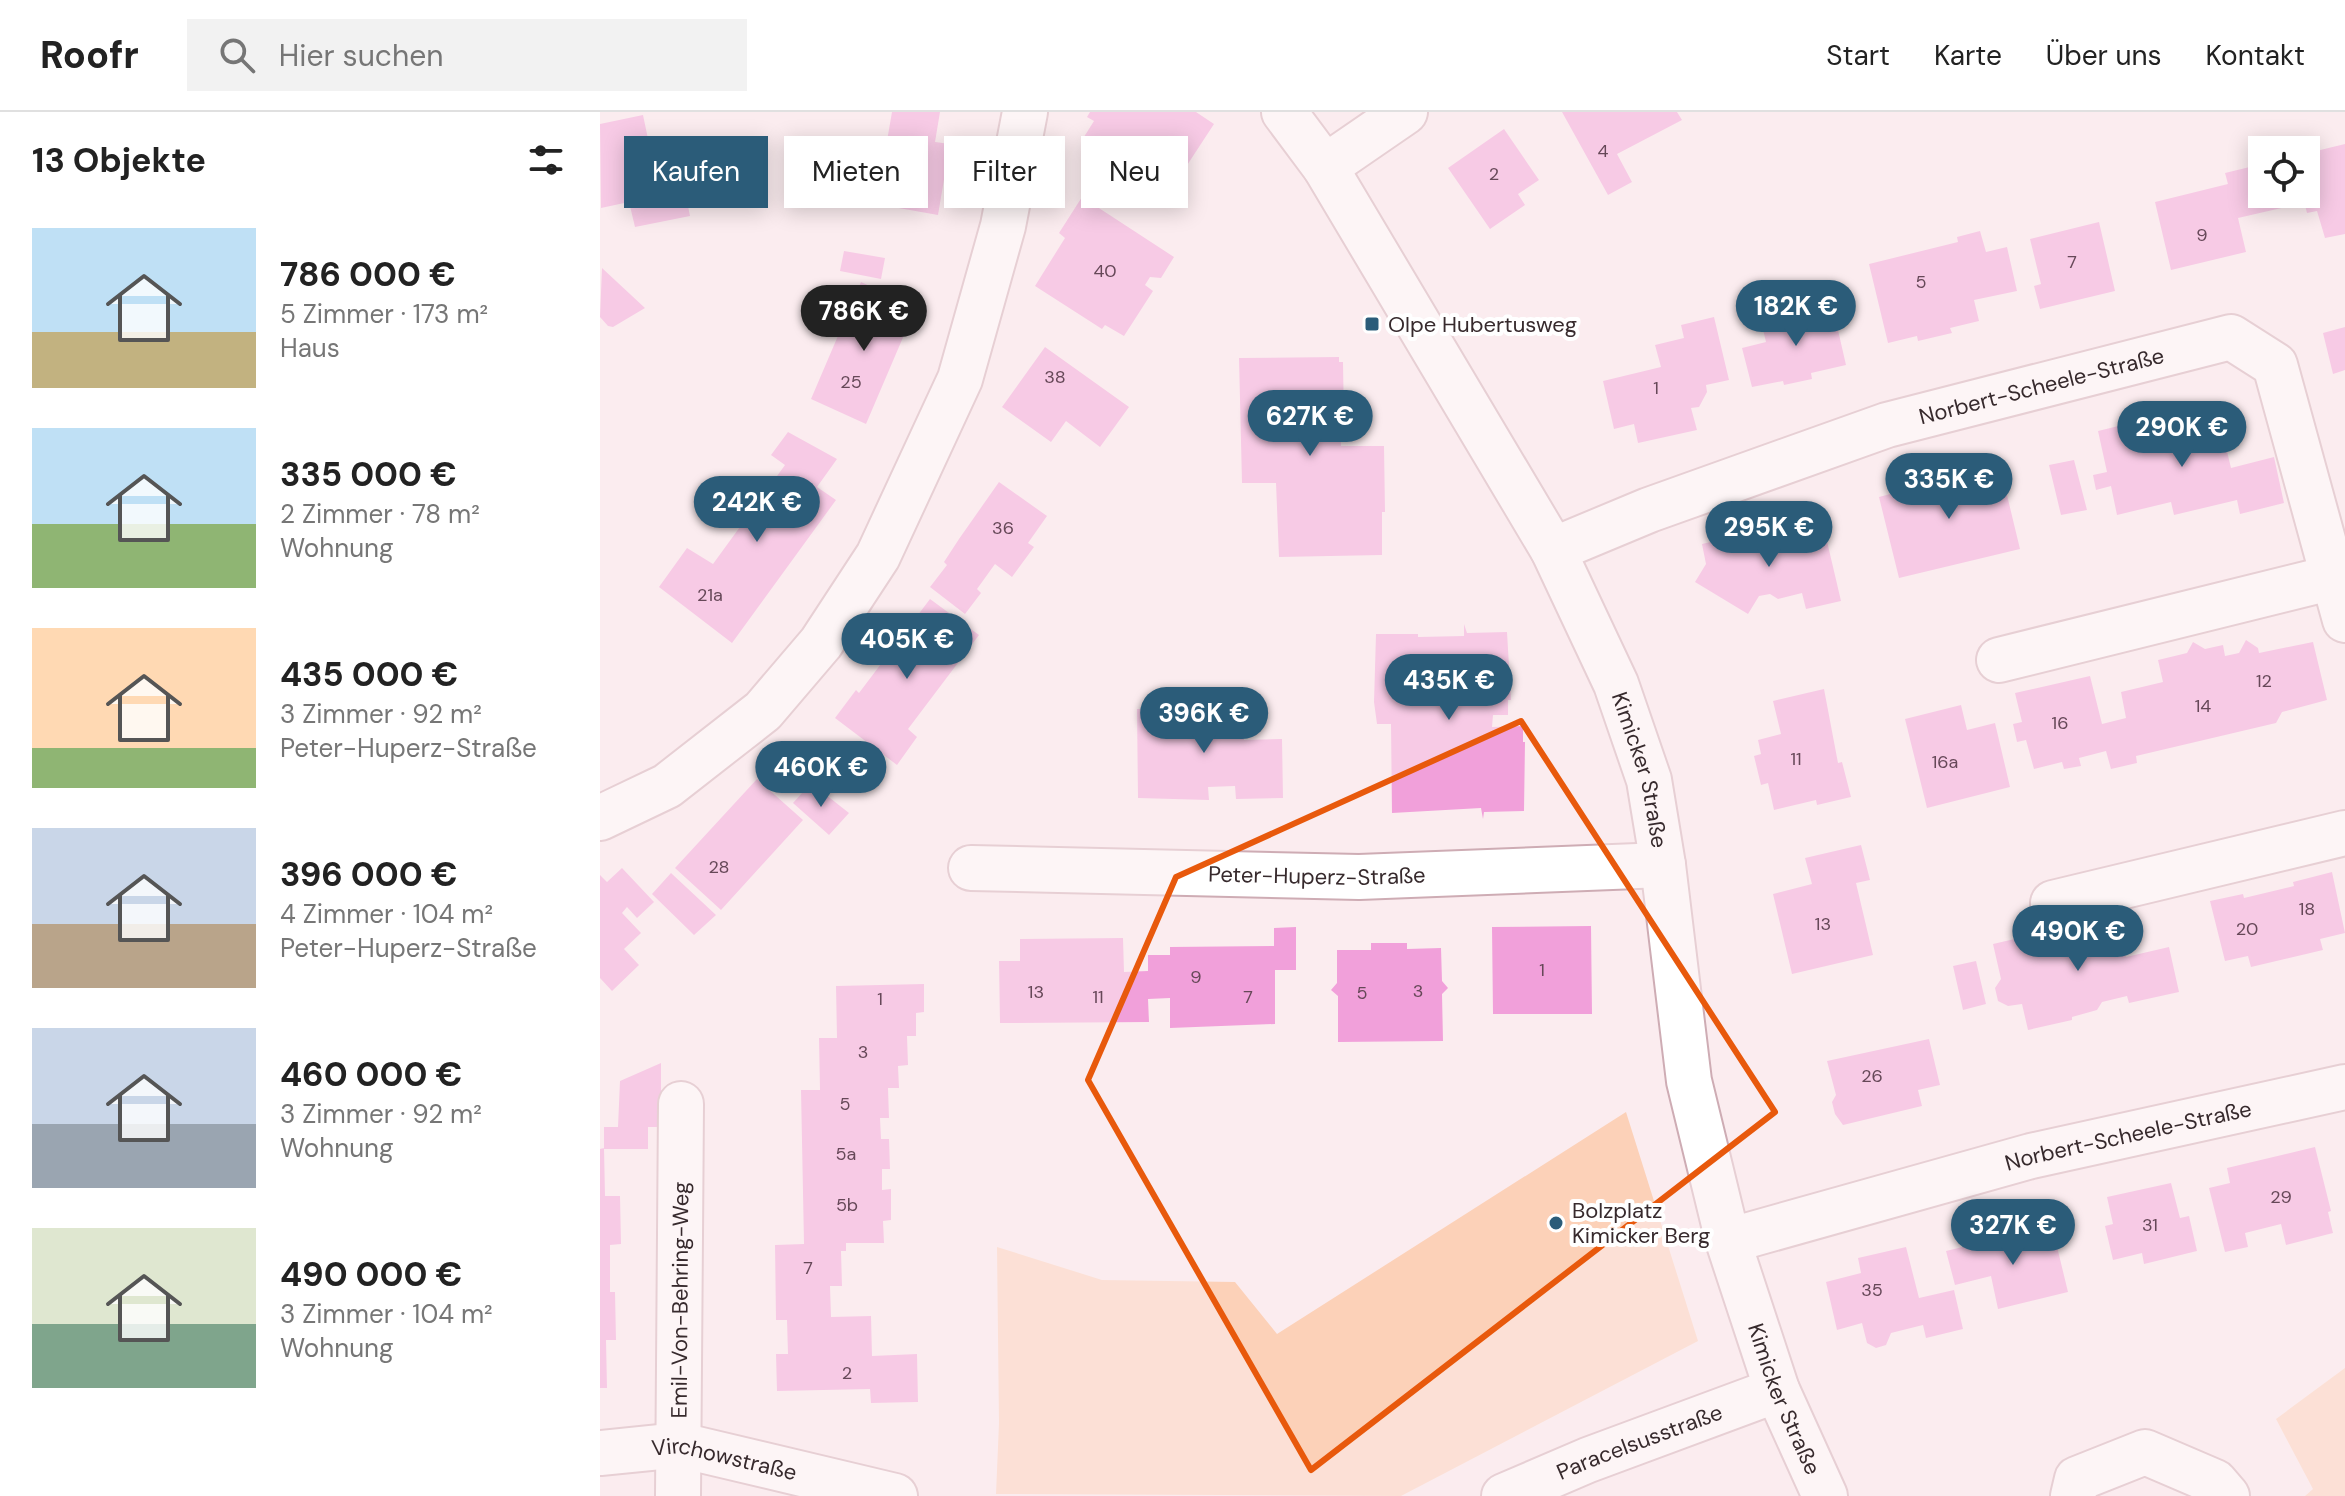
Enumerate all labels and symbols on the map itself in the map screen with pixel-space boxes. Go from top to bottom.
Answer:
house number: 4 [1598,139,1609,163]
house number: 2 [1489,162,1499,186]
house number: 9 [2196,223,2208,247]
house number: 7 [2067,250,2077,274]
house number: 40 [1093,259,1117,283]
house number: 5 [1916,270,1926,294]
pin: 182K € [1731,280,1861,348]
pin: 786K € [799,285,929,353]
place label: Olpe Hubertusweg [1388,310,1577,339]
marker: Olpe Hubertusweg [1363,315,1381,333]
street label: Norbert-Scheele-Straße [1916,341,2167,431]
house number: 38 [1044,365,1066,389]
house number: 25 [840,370,862,394]
house number: 1 [1653,376,1659,400]
pin: 627K € [1245,390,1375,458]
pin: 290K € [2117,401,2247,469]
pin: 335K € [1884,453,2014,521]
pin: 242K € [692,476,822,544]
pin: 295K € [1704,501,1834,569]
house number: 36 [992,516,1014,540]
house number: 21a [697,583,723,607]
pin: 405K € [842,613,972,681]
pin: 435K € [1384,654,1514,722]
house number: 12 [2256,669,2272,693]
pin: 396K € [1139,687,1269,755]
street label: Kimicker Straße [1605,688,1674,850]
house number: 14 [2195,694,2211,718]
house number: 16 [2052,711,2068,735]
pin: 460K € [756,741,886,809]
house number: 11 [1790,747,1802,771]
house number: 16a [1932,750,1958,774]
house number: 28 [708,855,730,879]
street label: Peter-Huperz-Straße [1208,860,1426,892]
house number: 18 [2299,897,2315,921]
pin: 490K € [2013,905,2143,973]
house number: 13 [1815,912,1831,936]
house number: 20 [2236,917,2258,941]
house number: 1 [1539,958,1545,982]
house number: 9 [1190,965,1202,989]
house number: 3 [1413,979,1423,1003]
house number: 13 [1028,980,1044,1004]
house number: 5 [1357,981,1367,1005]
house number: 11 [1092,985,1104,1009]
house number: 7 [1243,985,1253,1009]
house number: 1 [877,987,883,1011]
house number: 3 [858,1040,868,1064]
house number: 26 [1861,1064,1883,1088]
house number: 5 [840,1092,850,1116]
street label: Norbert-Scheele-Straße [2002,1094,2254,1178]
house number: 5a [836,1142,856,1166]
street label: Emil-Von-Behring-Weg [665,1181,695,1419]
house number: 29 [2270,1185,2292,1209]
house number: 5b [836,1193,858,1217]
place label: Bolzplatz Kimicker Berg [1572,1196,1710,1250]
pin: 327K € [1948,1199,2078,1267]
house number: 31 [2142,1213,2158,1237]
marker: Bolzplatz Kimicker Berg [1547,1214,1565,1232]
house number: 7 [803,1256,813,1280]
house number: 35 [1861,1278,1883,1302]
street label: Kimicker Straße [1741,1320,1827,1479]
house number: 2 [842,1361,852,1385]
street label: Paracelsusstraße [1552,1398,1727,1487]
street label: Virchowstraße [650,1431,800,1487]

